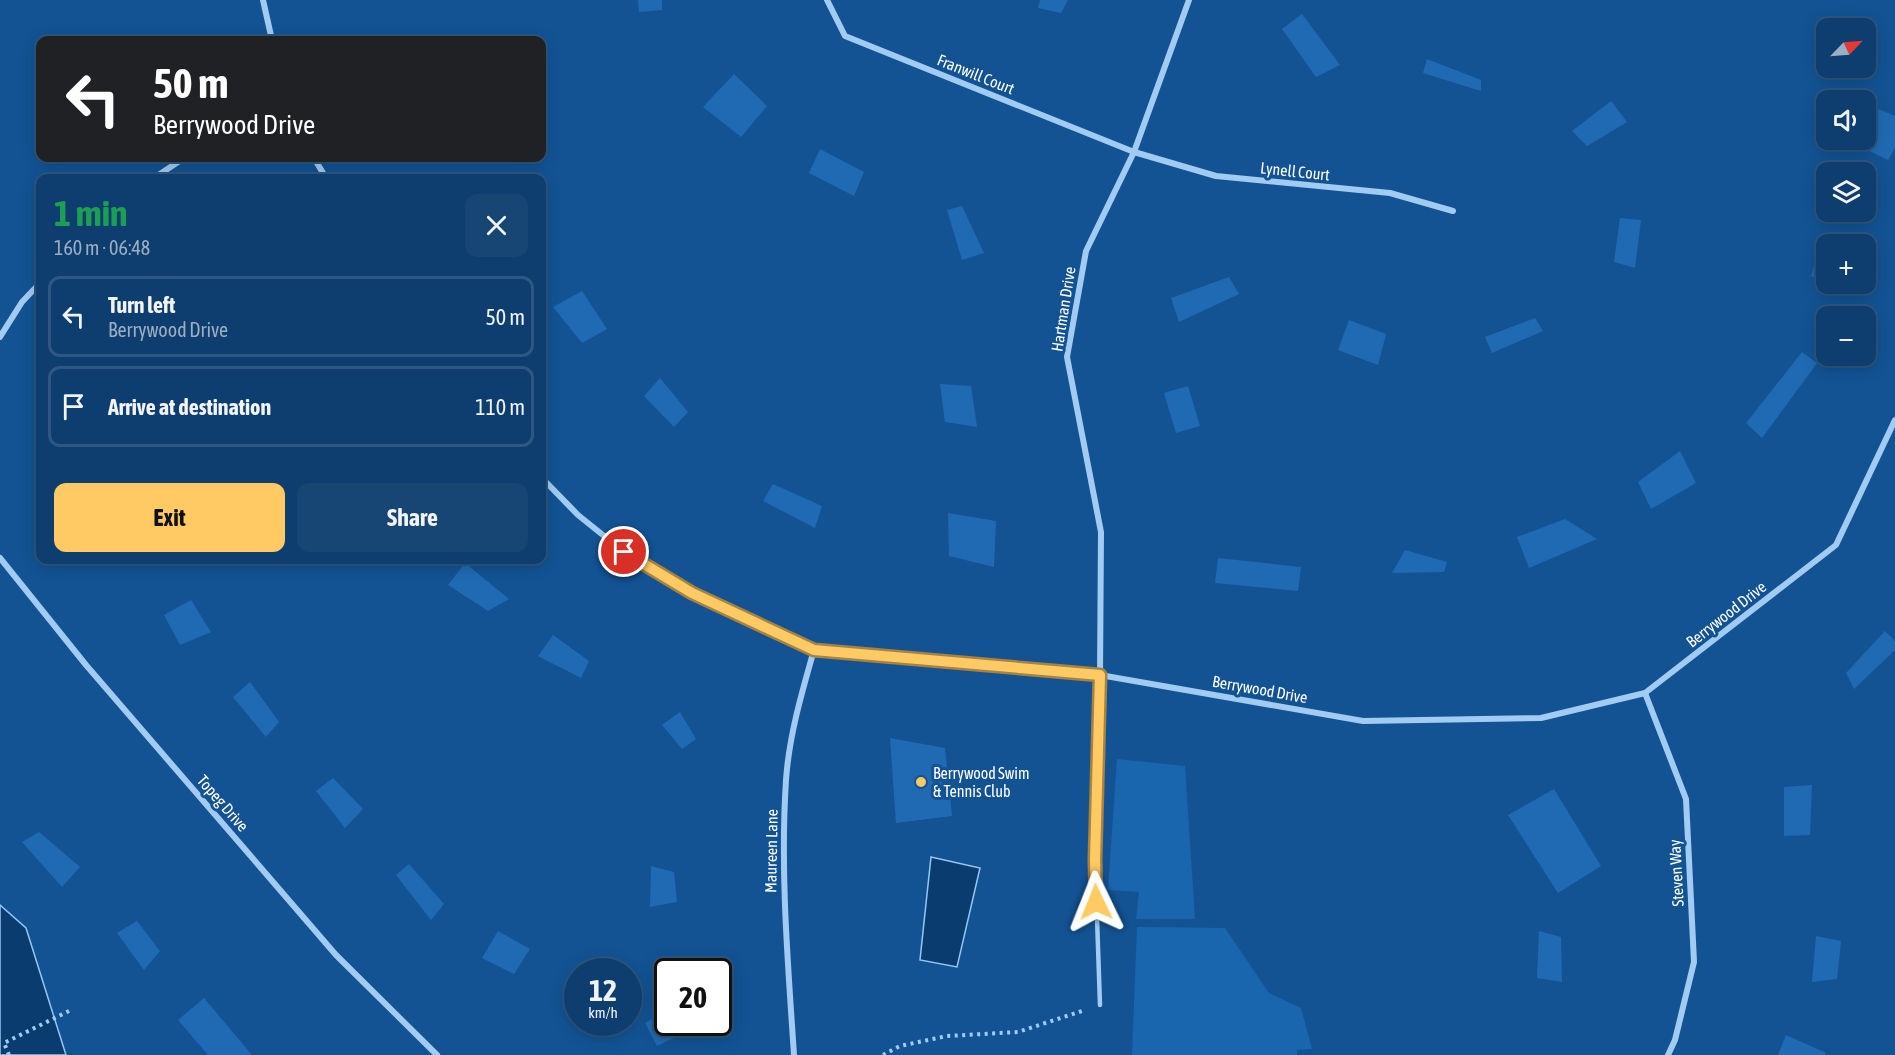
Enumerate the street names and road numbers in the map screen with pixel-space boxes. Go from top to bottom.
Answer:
street label: Franwill Court [935,50,1017,98]
street label: Lynell Court [1259,158,1331,185]
street label: Hartman Drive [1047,265,1079,353]
street label: Berrywood Drive [1683,577,1770,651]
street label: Berrywood Drive [1211,672,1309,707]
street label: Topeg Drive [193,771,252,835]
street label: Maureen Lane [761,809,781,893]
street label: Steven Way [1665,839,1688,907]

